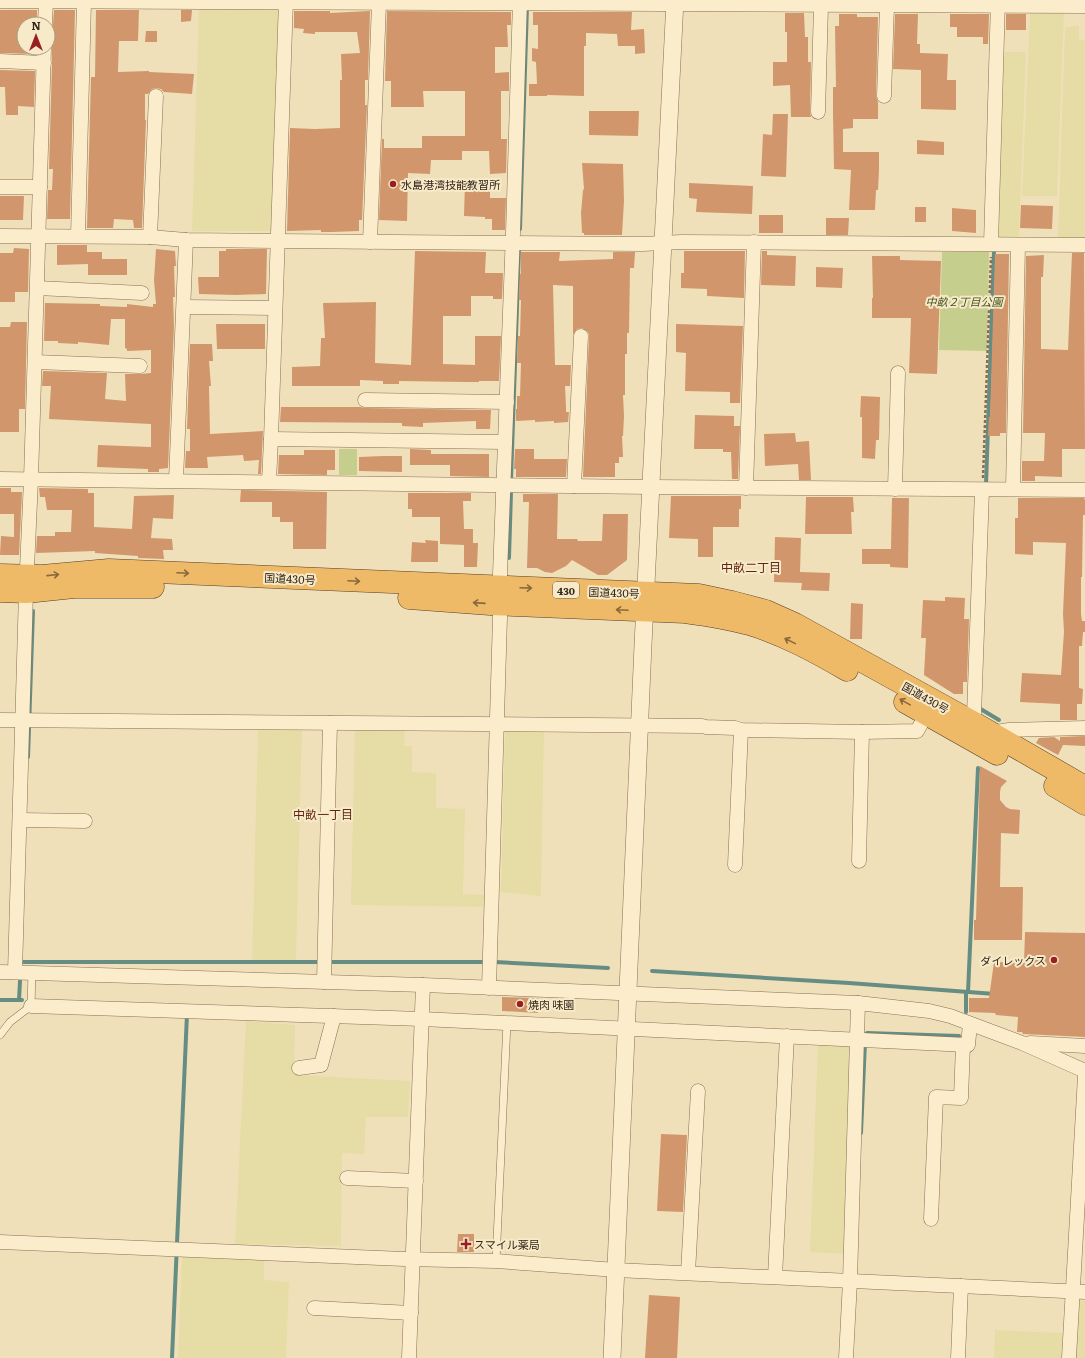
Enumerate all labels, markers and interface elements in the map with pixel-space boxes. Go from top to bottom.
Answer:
north arrow [16,16,56,56]
text: N [31,17,41,33]
place label: 水島港湾技能教習所 [401,176,501,192]
marker: 水島港湾技能教習所 [388,179,398,189]
park label: 中畝２丁目公園 [926,293,1004,309]
district label: 中畝二丁目 [721,558,781,576]
one-way arrow [176,569,189,577]
street label: 国道430号 [264,569,316,587]
one-way arrow [46,571,59,578]
one-way arrow [347,577,360,585]
road number: 430 [553,582,579,598]
street label: 国道430号 [588,583,640,601]
one-way arrow [519,585,532,592]
one-way arrow [473,599,486,606]
one-way arrow [616,606,629,613]
one-way arrow [784,637,796,644]
street label: 国道430号 [900,678,952,716]
one-way arrow [899,698,911,706]
district label: 中畝一丁目 [293,805,353,823]
place label: ダイレックス [980,952,1046,968]
marker: ダイレックス [1049,955,1059,965]
place label: 焼肉 味園 [528,996,574,1012]
marker: 焼肉 味園 [515,999,525,1009]
place label: スマイル薬局 [474,1236,540,1252]
marker: スマイル薬局 [461,1239,471,1249]

